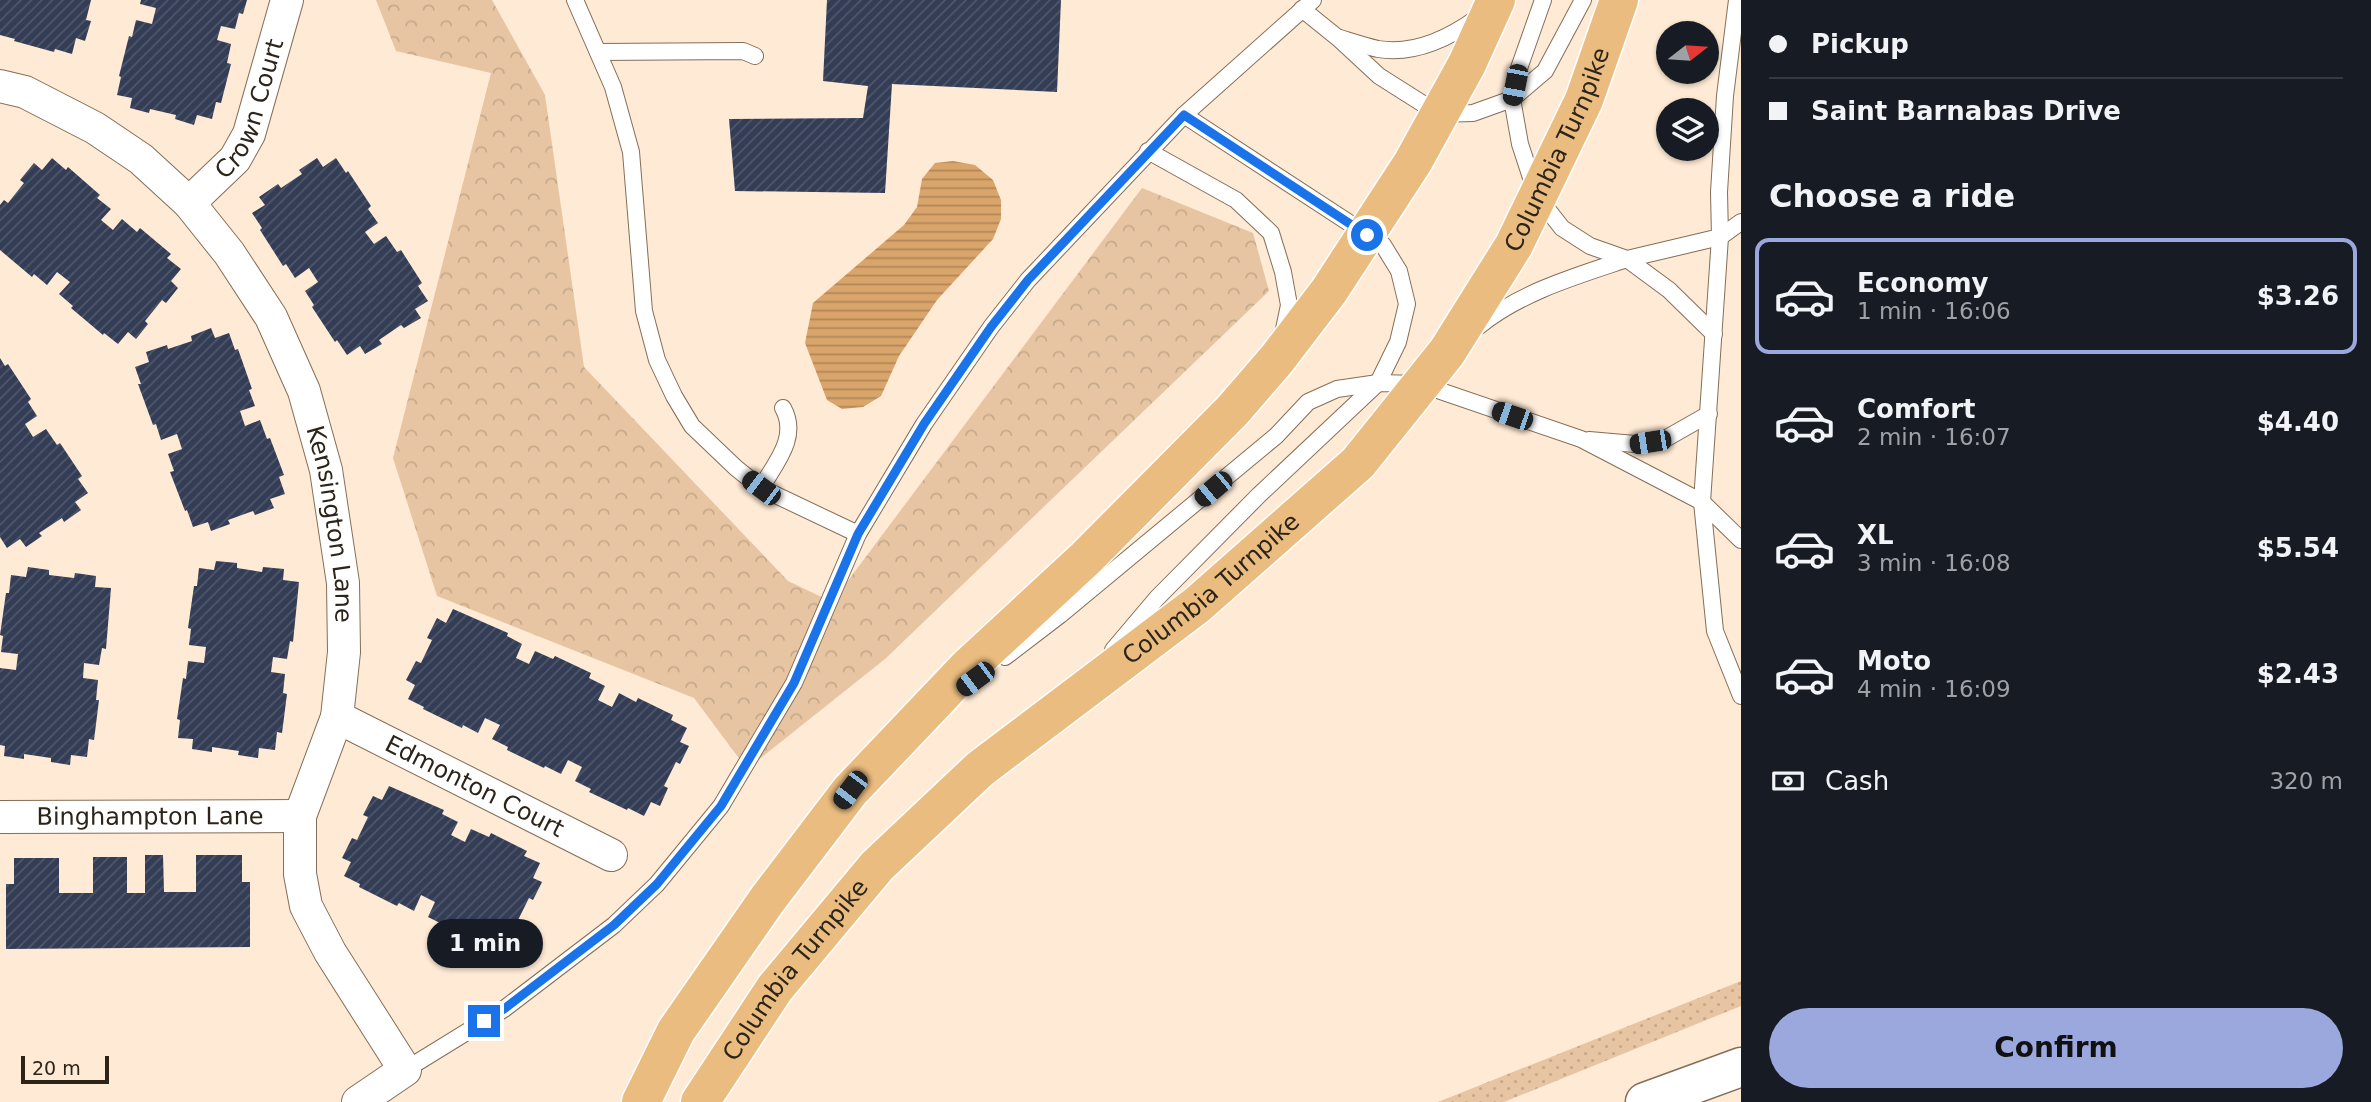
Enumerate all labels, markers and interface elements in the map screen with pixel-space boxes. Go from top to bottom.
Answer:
north arrow [1656,21,1718,84]
map controls [1656,21,1719,161]
text: Pickup [1811,29,1909,59]
street label: Crown Court [209,36,289,185]
street label: Columbia Turnpike [1499,44,1615,256]
car [1501,62,1530,108]
text: Saint Barnabas Drive [1811,96,2121,126]
button: layers [1656,98,1719,161]
text: Choose a ride [1769,177,2015,215]
route start [1351,219,1383,251]
icon: car [1773,265,1836,328]
text: Economy [1857,268,1988,298]
text: $3.26 [2257,281,2339,311]
text: 1 min · 16:06 [1857,298,2011,324]
icon: car [1773,391,1836,454]
text: Comfort [1857,394,1975,424]
car [1489,399,1536,433]
text: $4.40 [2257,407,2339,437]
street label: Kensington Lane [300,423,358,623]
text: 2 min · 16:07 [1857,424,2011,450]
car [1628,428,1673,456]
car [738,467,785,509]
car [1191,467,1236,511]
street label: Columbia Turnpike [1117,507,1305,670]
icon: car [1773,517,1836,580]
text: XL [1857,520,1894,550]
text: $5.54 [2257,533,2339,563]
text: 3 min · 16:08 [1857,550,2011,576]
icon: car [1773,643,1836,706]
text: Moto [1857,646,1931,676]
car [952,658,999,700]
text: $2.43 [2257,659,2339,689]
text: 4 min · 16:09 [1857,676,2011,702]
street label: Edmonton Court [380,730,569,843]
icon: cash [1769,762,1807,800]
text: Cash [1825,766,1889,796]
car [829,767,872,813]
text: 320 m [2269,768,2343,794]
street label: Binghampton Lane [36,802,264,831]
street label: Columbia Turnpike [717,874,874,1066]
callout: 1 min [426,920,542,968]
text: 1 min [449,930,521,956]
route end [468,1005,500,1037]
button: Confirm [1769,1008,2343,1088]
scale bar [21,1053,108,1085]
text: 20 m [32,1057,81,1079]

